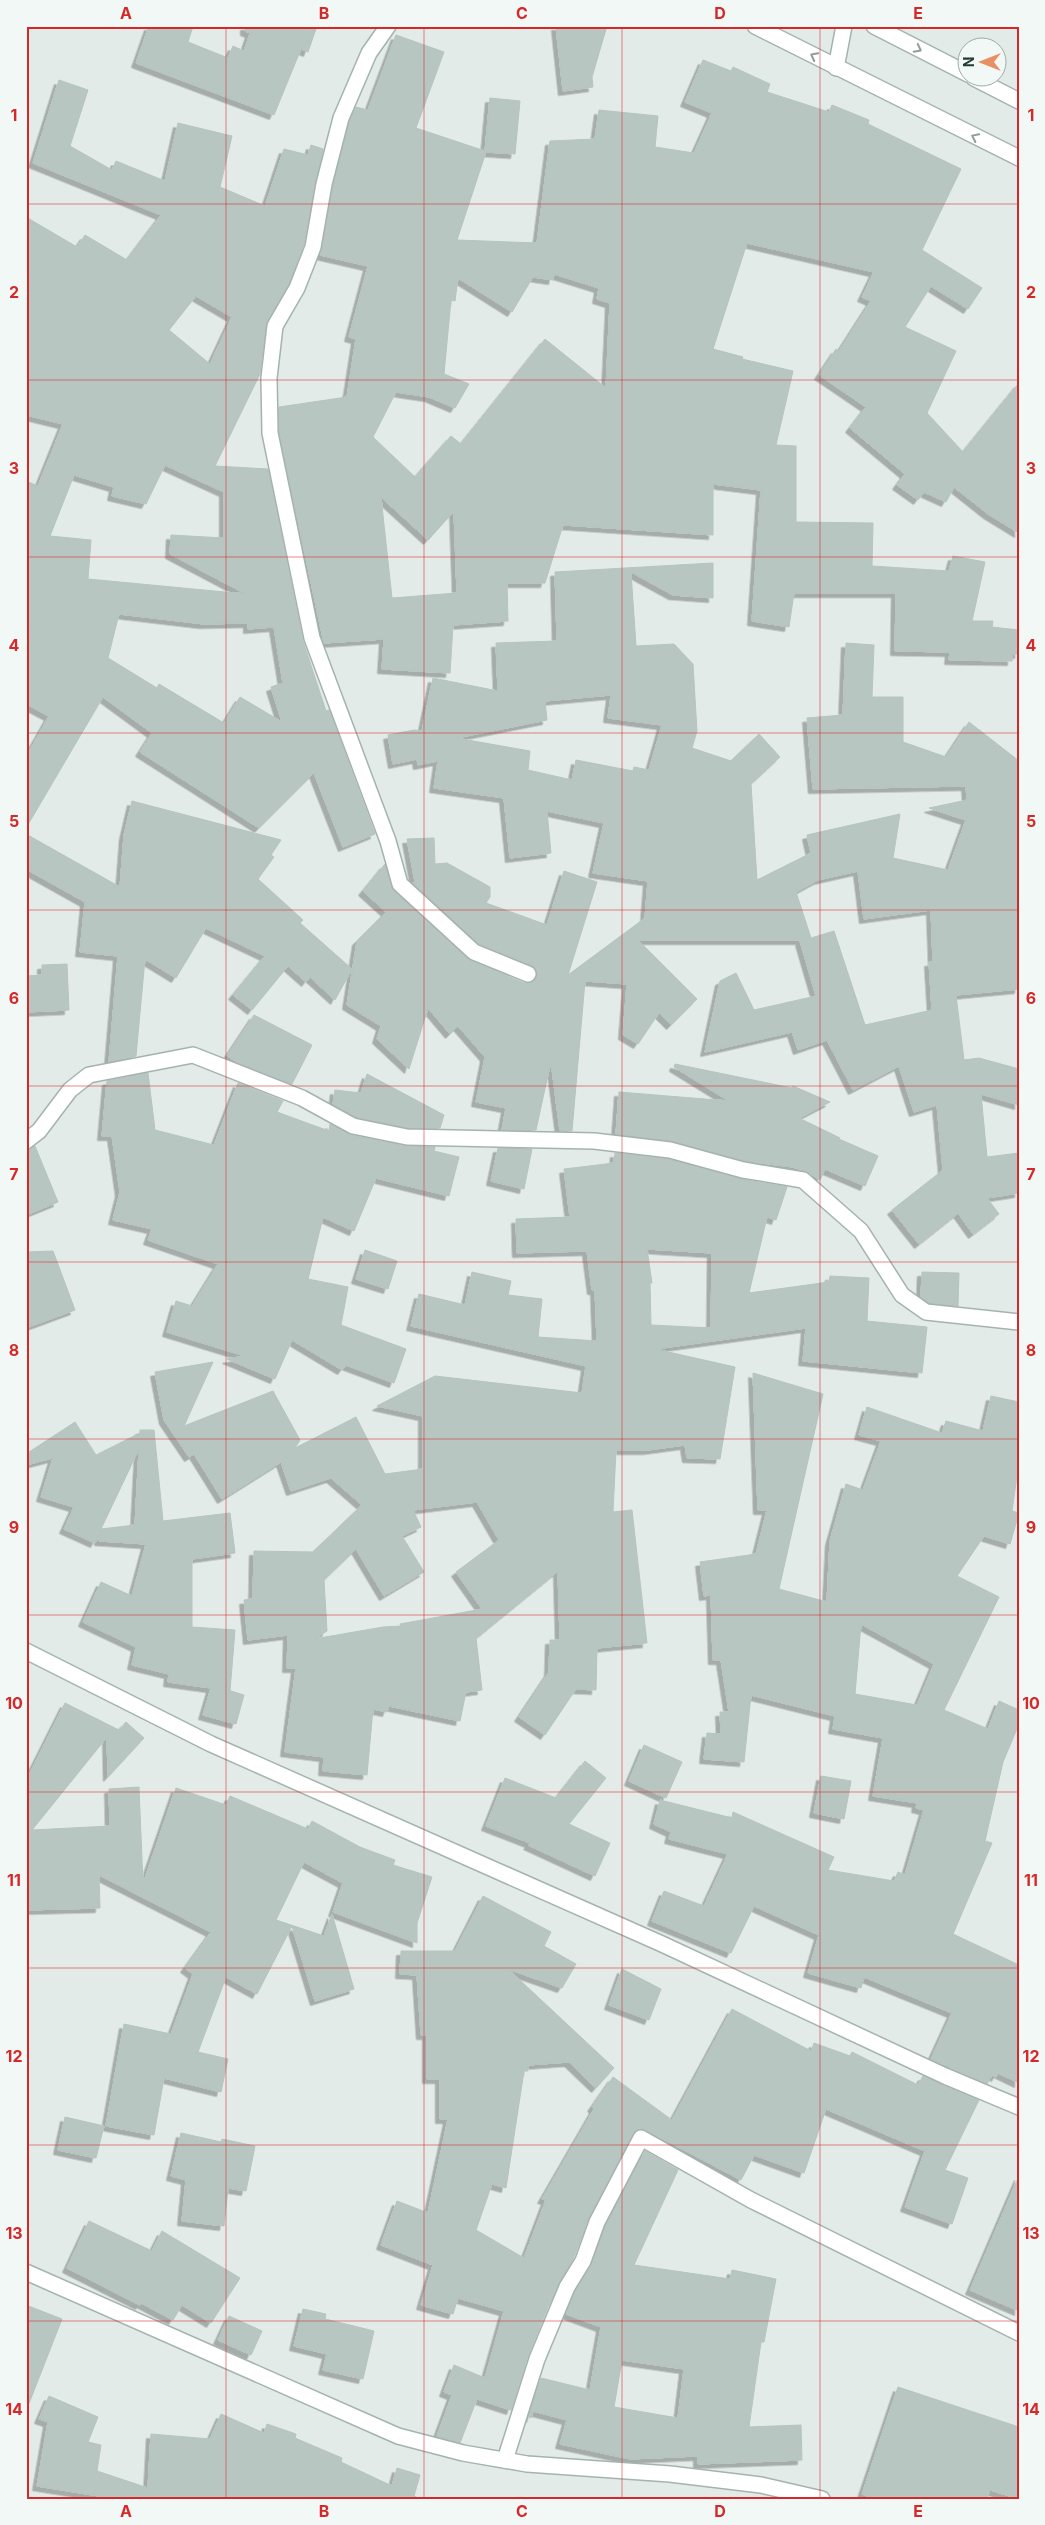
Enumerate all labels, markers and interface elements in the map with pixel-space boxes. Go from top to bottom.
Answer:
text: A [120,3,132,23]
text: B [319,3,329,23]
text: C [516,3,528,23]
text: D [714,3,726,23]
text: E [913,3,923,23]
north arrow [958,38,1008,88]
one-way arrow [912,43,921,53]
one-way arrow [810,52,819,62]
text: N [960,57,977,67]
text: 1 [11,105,17,125]
text: 1 [1028,105,1034,125]
one-way arrow [971,132,980,143]
text: 2 [9,282,19,302]
text: 2 [1026,282,1036,302]
text: 3 [9,458,19,478]
text: 3 [1026,458,1036,478]
text: 4 [9,635,20,655]
text: 4 [1026,635,1037,655]
text: 5 [9,811,19,831]
text: 5 [1026,811,1036,831]
text: 6 [9,988,19,1008]
text: 6 [1026,988,1036,1008]
text: 7 [9,1164,19,1184]
text: 7 [1026,1164,1036,1184]
text: 8 [9,1340,19,1360]
text: 8 [1026,1340,1036,1360]
text: 9 [9,1517,19,1537]
text: 9 [1026,1517,1036,1537]
text: 10 [5,1693,23,1713]
text: 10 [1022,1693,1040,1713]
text: 11 [7,1870,21,1890]
text: 11 [1024,1870,1038,1890]
text: 12 [6,2046,22,2066]
text: 12 [1023,2046,1039,2066]
text: 13 [5,2223,23,2243]
text: 13 [1022,2223,1040,2243]
text: 14 [5,2399,23,2419]
text: 14 [1022,2399,1040,2419]
text: A [120,2501,132,2521]
text: B [319,2501,329,2521]
text: C [516,2501,528,2521]
text: D [714,2501,726,2521]
text: E [913,2501,923,2521]

